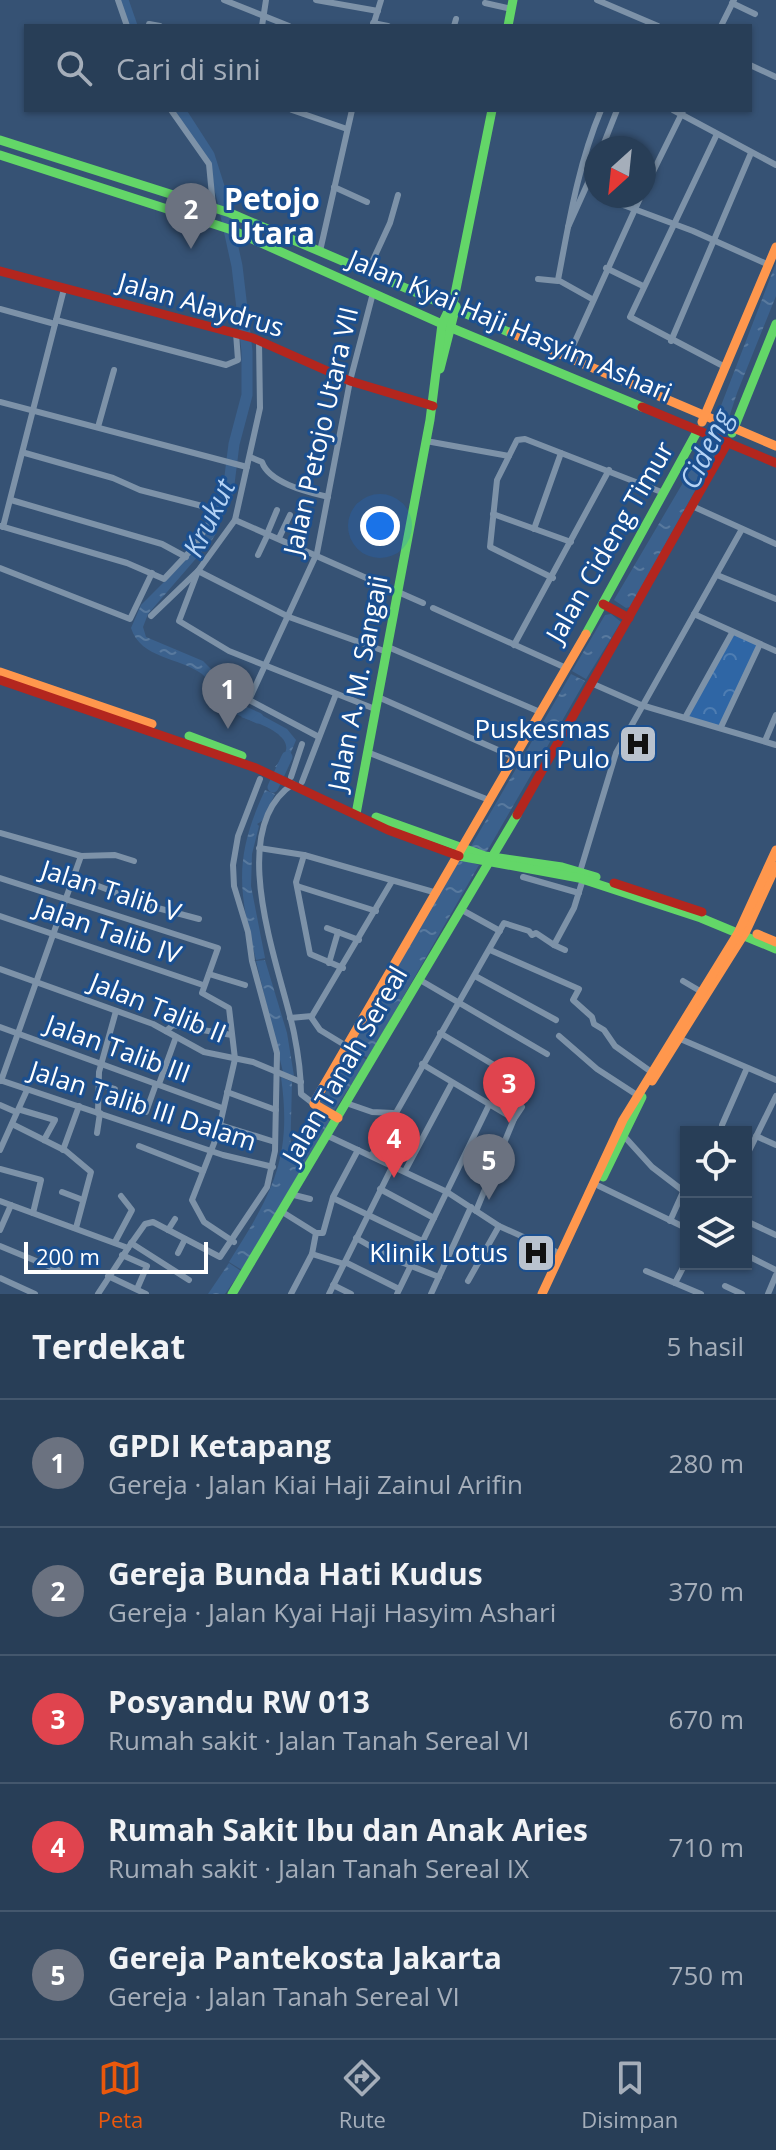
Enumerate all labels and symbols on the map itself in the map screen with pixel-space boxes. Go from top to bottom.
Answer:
north arrow [584,136,656,208]
district label: Petojo Utara [224,178,320,253]
pin: 2 [165,183,217,249]
street label: Jalan Kyai Haji Hasyim Ashari [340,239,678,410]
street label: Jalan Alaydrus [111,262,288,345]
street label: Jalan Petojo Utara VII [273,303,366,561]
water label: Cideng [670,401,741,495]
street label: Jalan Cideng Timur [535,434,682,651]
water label: Krukut [173,471,244,563]
your location [360,506,400,546]
street label: Jalan A. M. Sangaji [318,572,396,796]
pin: 1 [202,663,254,729]
place label: Puskesmas Duri Pulo [474,710,610,776]
hospital icon: Puskesmas Duri Pulo [617,723,659,765]
street label: Jalan Talib V [34,850,186,930]
street label: Jalan Talib IV [28,887,187,972]
street label: Jalan Tanah Sereal [272,959,415,1172]
street label: Jalan Talib II [82,962,232,1051]
street label: Jalan Talib III [38,1004,196,1091]
street label: Jalan Talib III Dalam [22,1050,261,1159]
pin: 3 [483,1057,535,1123]
pin: 4 [368,1112,420,1178]
pin: 5 [463,1134,515,1200]
hospital icon: Klinik Lotus [515,1232,557,1274]
place label: Klinik Lotus [369,1234,508,1270]
scale bar [24,1238,208,1274]

